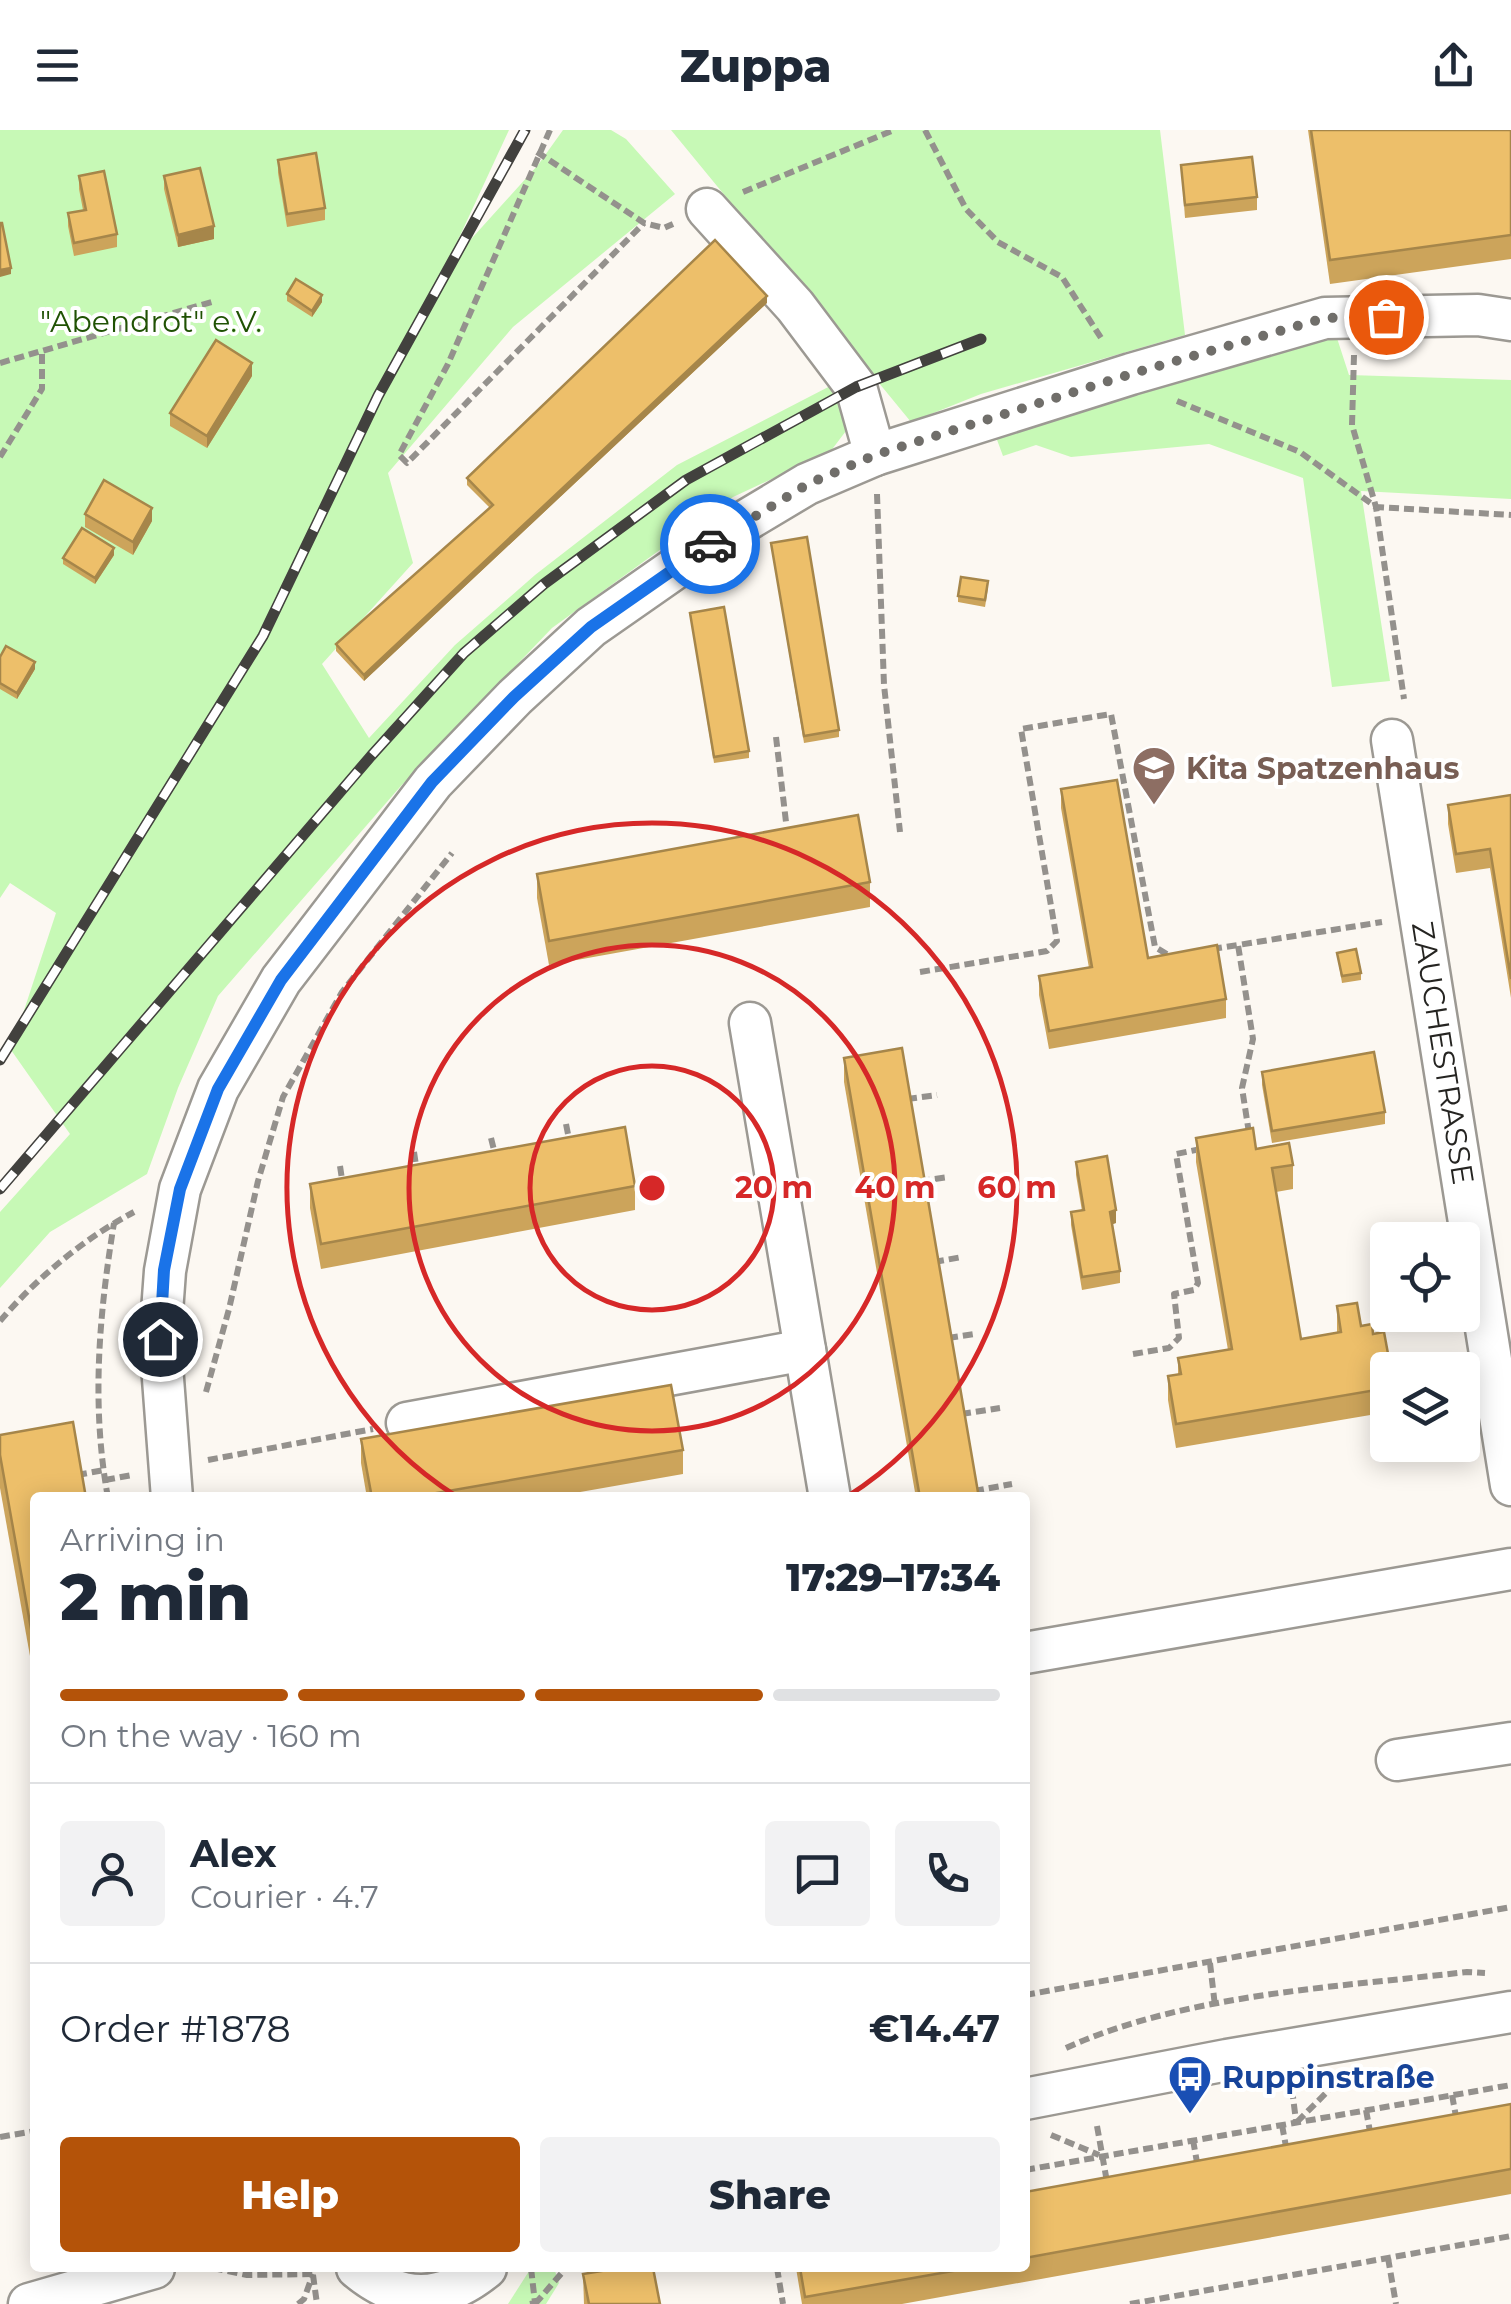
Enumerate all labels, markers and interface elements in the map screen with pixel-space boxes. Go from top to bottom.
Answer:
icon: menu [30,38,85,93]
text: Zuppa [680,38,831,93]
icon: share [1426,38,1481,93]
pin [1344,275,1429,360]
icon: bag [1359,290,1414,345]
park label: "Abendrot" e.V. [40,303,262,340]
courier [660,494,760,594]
icon: car [683,517,738,572]
school or university icon: Kita Spatzenhaus [1131,745,1177,806]
place label: Kita Spatzenhaus [1186,750,1459,787]
street label: ZAUCHESTRASSE [1404,919,1482,1187]
text: 20 m [735,1169,813,1206]
text: 40 m [855,1169,936,1206]
text: 60 m [977,1169,1057,1206]
centre of rings [634,1170,670,1206]
map controls [1370,1222,1480,1462]
button: locate [1370,1222,1480,1332]
pin [118,1297,203,1382]
icon: home [133,1312,188,1367]
button: layers [1370,1352,1480,1462]
text: Arriving in [60,1520,225,1559]
text: 17:29–17:34 [786,1554,1000,1601]
text: 2 min [60,1557,251,1636]
text: On the way · 160 m [60,1716,362,1755]
button: person [60,1821,165,1926]
button: chat [765,1821,870,1926]
button: phone [895,1821,1000,1926]
text: Alex [190,1830,277,1877]
text: Courier · 4.7 [190,1877,379,1916]
text: Order #1878 [60,2005,291,2052]
text: €14.47 [869,2005,1000,2052]
bus stop icon: Ruppinstraße [1167,2054,1213,2115]
place label: Ruppinstraße [1222,2059,1435,2096]
button: Help [60,2137,520,2252]
button: Share [540,2137,1000,2252]

